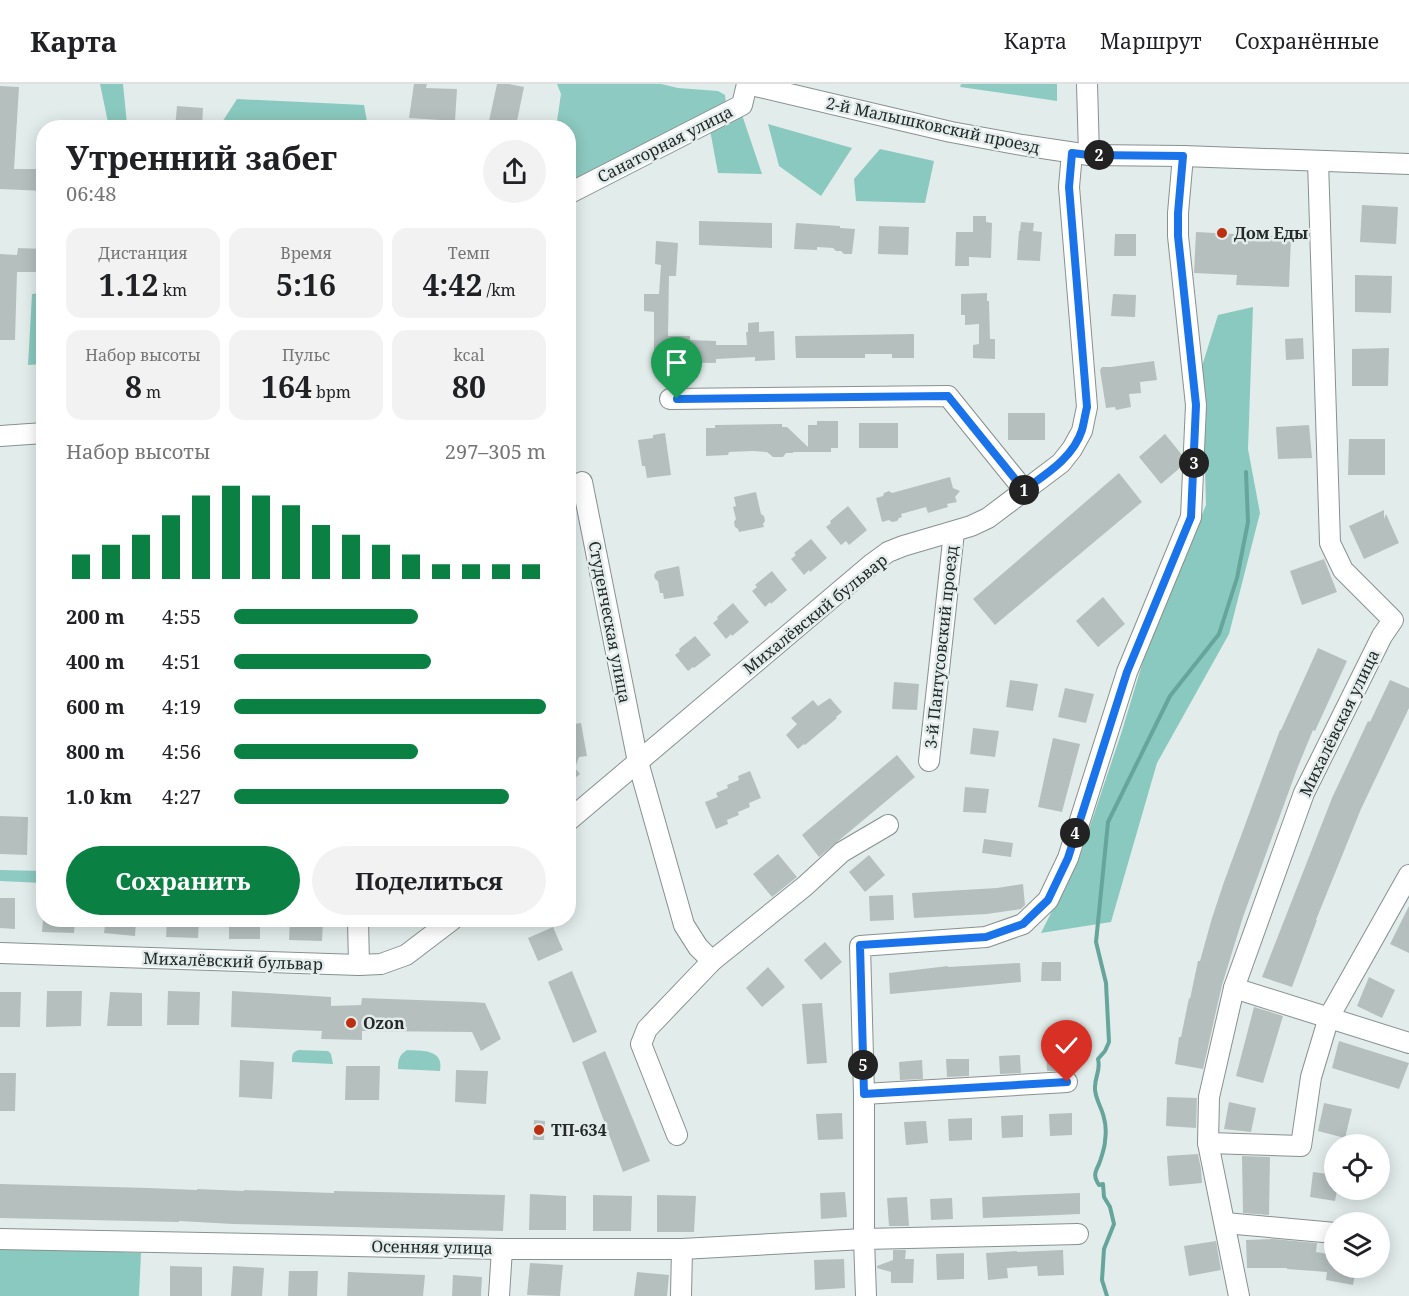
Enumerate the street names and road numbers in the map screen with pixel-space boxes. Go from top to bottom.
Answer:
street label: 2-й Малышковский проезд [824,92,1042,158]
street label: Санаторная улица [594,100,736,188]
street label: Студенческая улица [584,539,636,705]
street label: 3-й Пантусовский проезд [919,544,963,750]
street label: Михалёвский бульвар [738,549,892,679]
street label: Михалёвская улица [1294,646,1384,800]
street label: Михалёвский бульвар [143,947,323,975]
street label: Осенняя улица [371,1235,493,1259]

